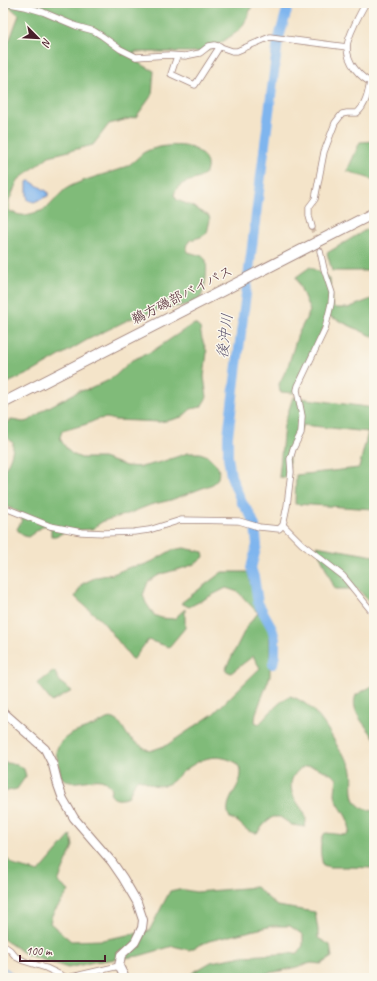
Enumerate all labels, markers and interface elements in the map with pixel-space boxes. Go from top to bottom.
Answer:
north arrow [18,18,58,58]
text: N [38,36,55,50]
street label: 鵜方磯部バイパス [128,262,236,328]
water label: 後沖川 [213,313,237,359]
scale bar [20,937,105,963]
text: 100 m [26,943,53,959]

